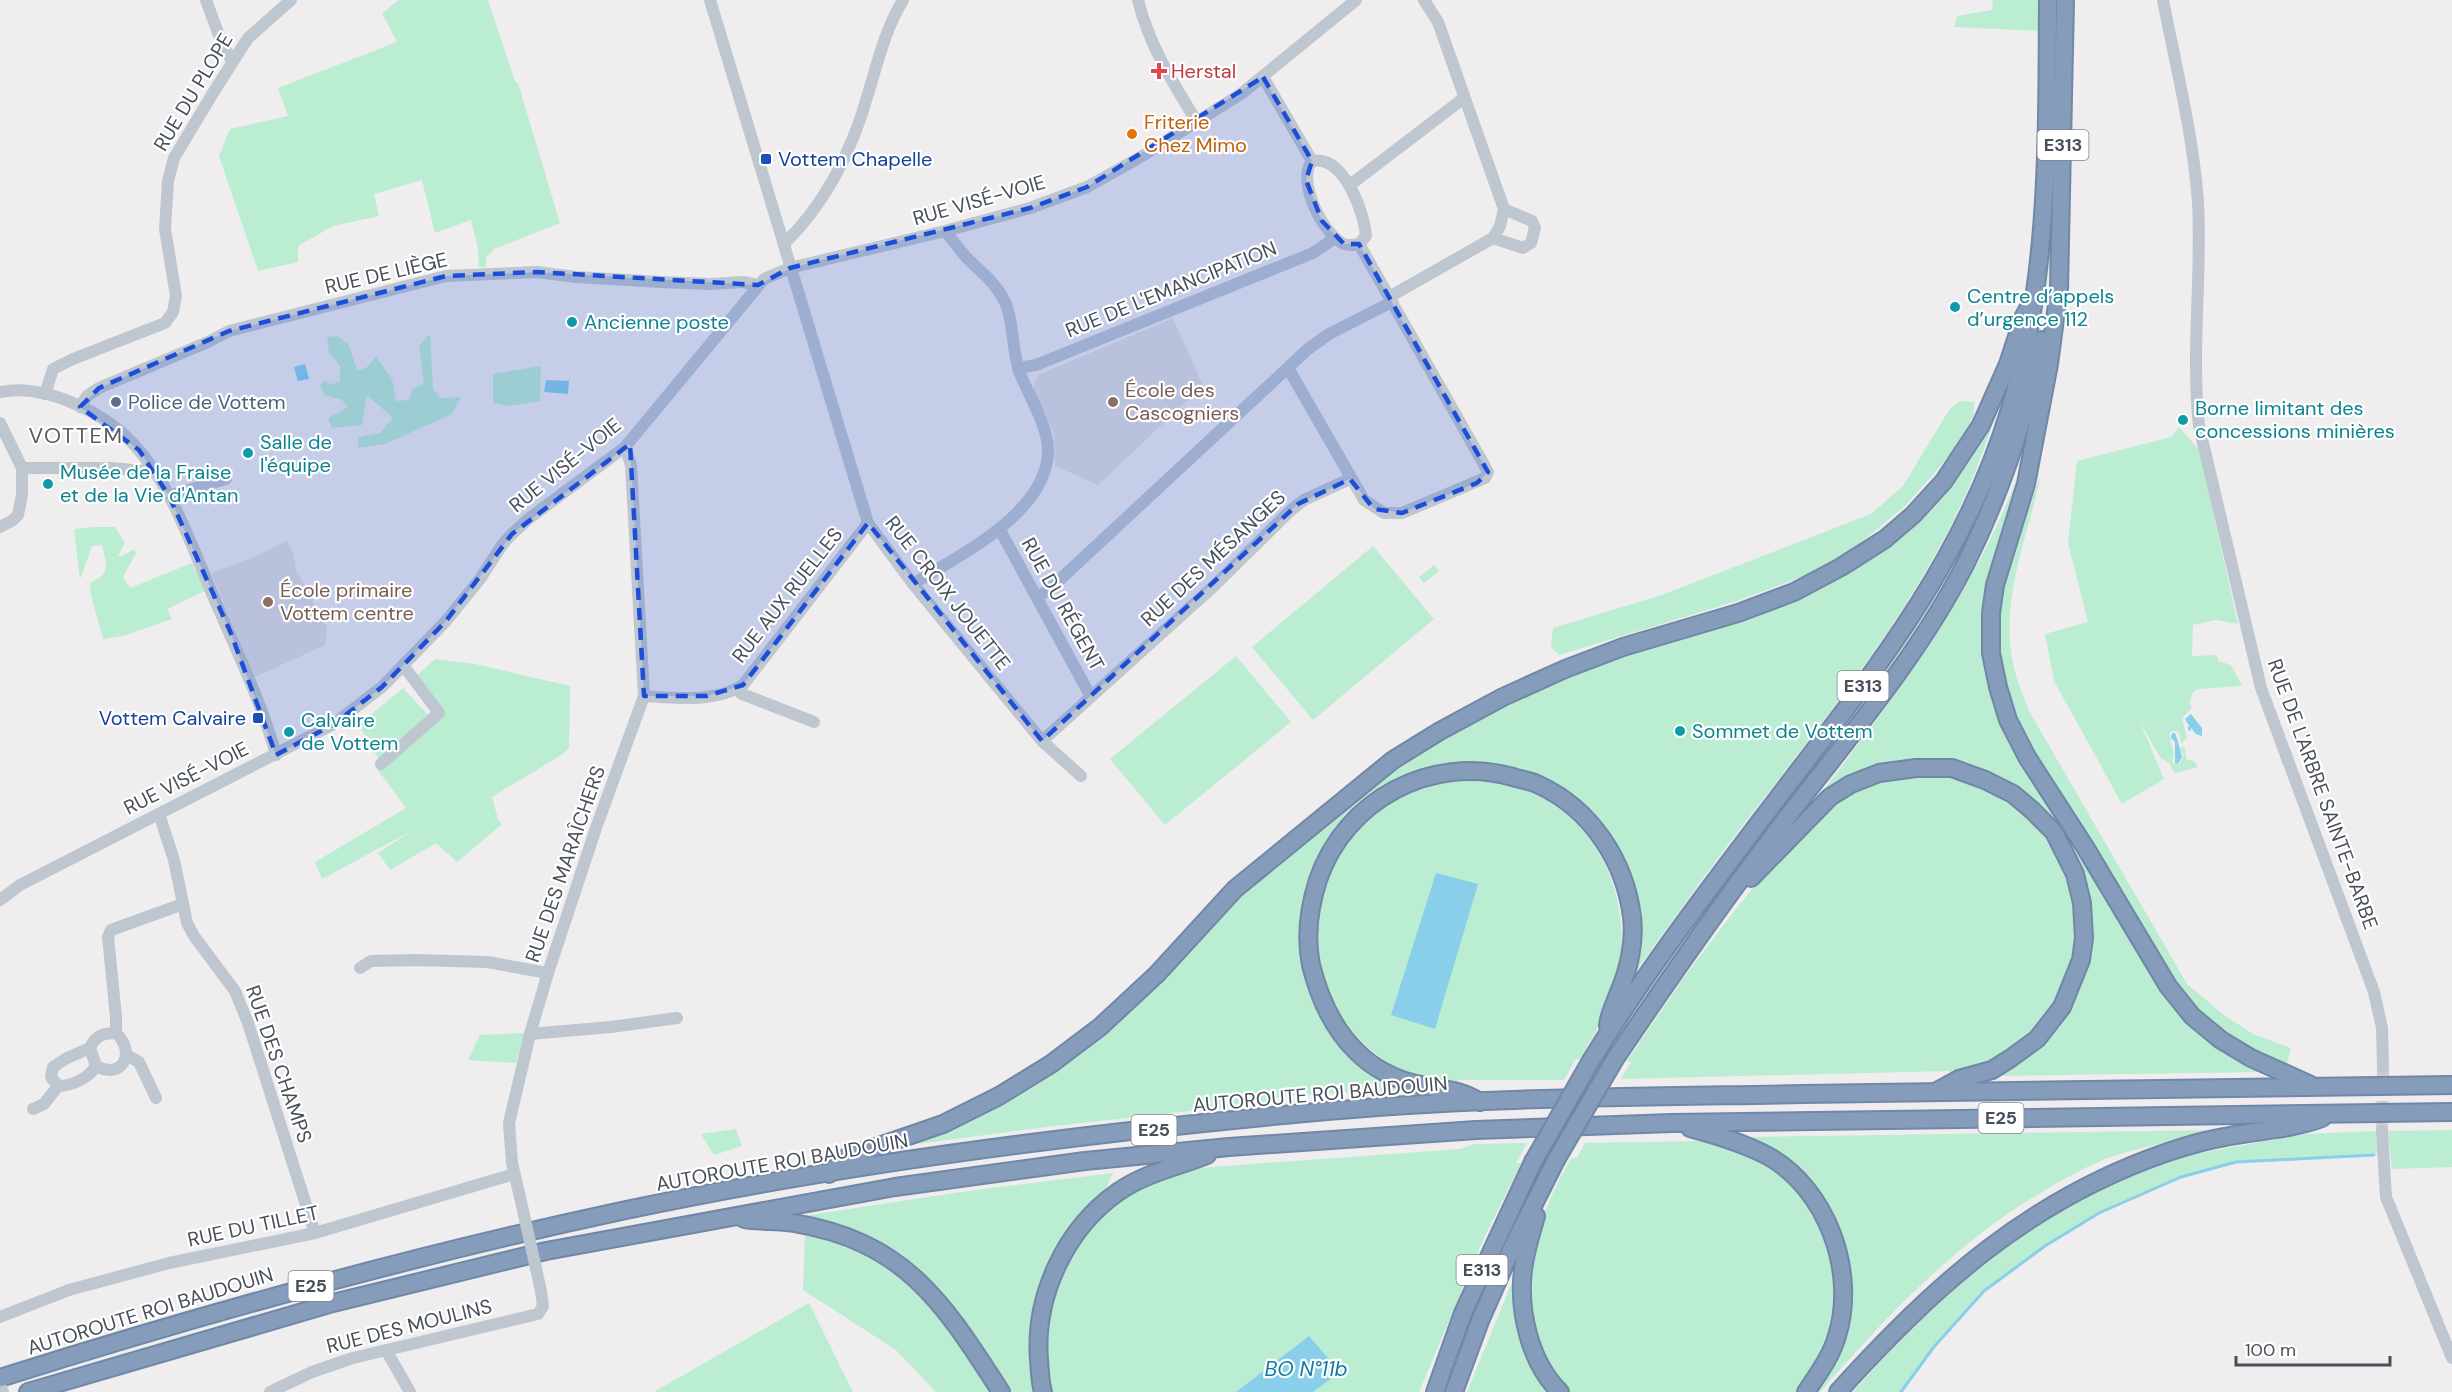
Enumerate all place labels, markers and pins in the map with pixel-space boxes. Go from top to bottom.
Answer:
place label: Herstal [1171,58,1236,84]
marker: Herstal [1152,64,1166,78]
place label: Friterie Chez Mimo [1144,109,1247,158]
marker: Friterie Chez Mimo [1125,127,1139,141]
place label: Vottem Chapelle [778,146,932,172]
marker: Vottem Chapelle [759,152,773,166]
place label: Centre d’appels d’urgence 112 [1967,283,2114,332]
marker: Centre d’appels d’urgence 112 [1948,300,1962,314]
place label: Ancienne poste [584,309,729,335]
marker: Ancienne poste [565,315,579,329]
place label: École des Cascogniers [1125,377,1239,426]
place label: Police de Vottem [128,389,286,415]
marker: Police de Vottem [109,395,123,409]
marker: École des Cascogniers [1106,395,1120,409]
place label: Borne limitant des concessions minières [2195,395,2395,444]
marker: Borne limitant des concessions minières [2176,413,2190,427]
place label: Salle de l'équipe [260,429,332,478]
marker: Salle de l'équipe [241,446,255,460]
place label: Musée de la Fraise et de la Vie d'Antan [60,459,238,508]
marker: Musée de la Fraise et de la Vie d'Antan [41,477,55,491]
place label: École primaire Vottem centre [280,577,414,626]
marker: École primaire Vottem centre [261,595,275,609]
place label: Vottem Calvaire [99,705,246,731]
place label: Calvaire de Vottem [301,707,398,756]
marker: Vottem Calvaire [251,711,265,725]
place label: Sommet de Vottem [1692,718,1873,744]
marker: Sommet de Vottem [1673,724,1687,738]
marker: Calvaire de Vottem [282,725,296,739]

